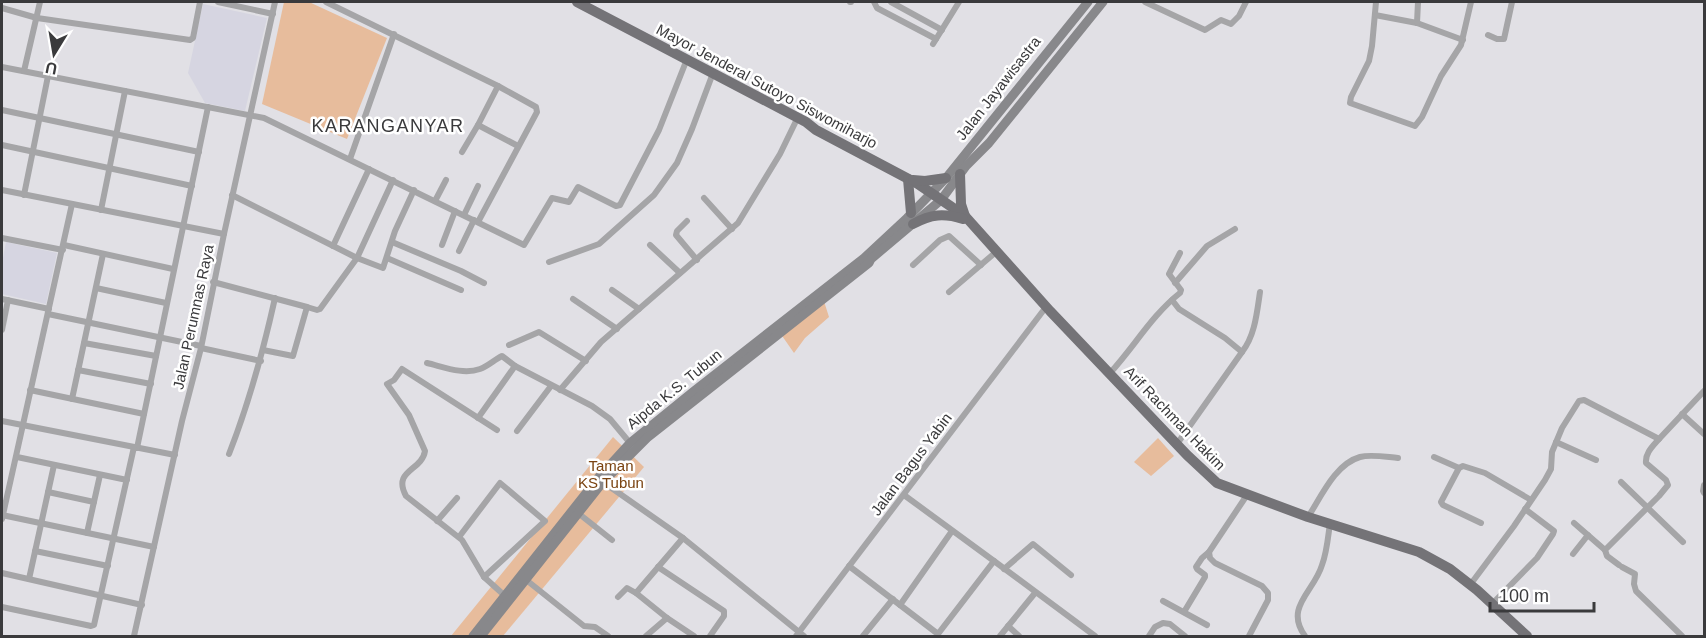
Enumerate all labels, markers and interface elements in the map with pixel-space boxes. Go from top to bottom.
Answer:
street label: Mayor Jenderal Sutoyo Siswomiharjo [654,20,880,152]
north arrow [24,24,84,84]
street label: Jalan Jayawisastra [952,32,1044,143]
text: U [44,59,59,78]
district label: KARANGANYAR [311,116,465,136]
street label: Jalan Perumnas Raya [169,242,217,391]
street label: Aipda K.S. Tubun [623,346,725,432]
street label: Arif Rachman Hakim [1121,363,1229,473]
street label: Jalan Bagus Yabin [867,409,955,519]
park label: Taman KS Tubun [578,457,644,491]
scale bar [1490,575,1594,613]
text: 100 m [1499,586,1549,606]

